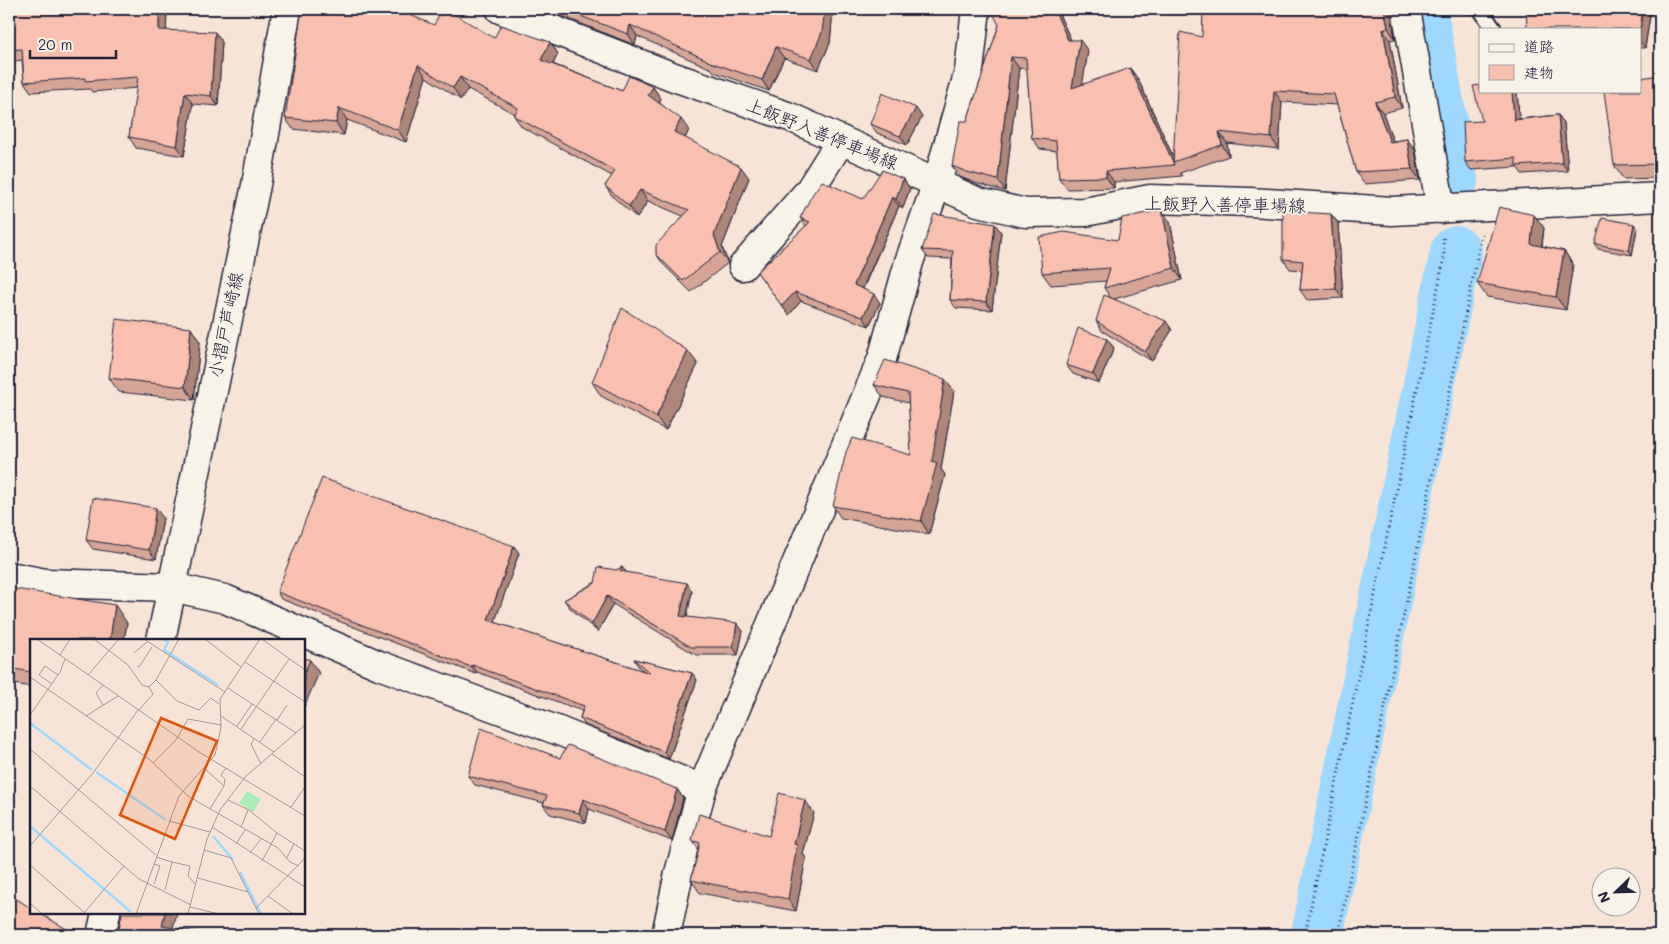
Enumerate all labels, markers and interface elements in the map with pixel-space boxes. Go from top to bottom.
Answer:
scale bar [30,28,116,60]
legend [1479,28,1642,92]
text: 20 m [38,34,72,54]
text: 道路 [1524,36,1554,56]
text: 建物 [1524,62,1554,82]
street label: 上飯野入善停車場線 [743,92,902,175]
street label: 上飯野入善停車場線 [1144,191,1306,217]
street label: 小摺戸芦崎線 [202,269,248,380]
inset map [30,639,305,914]
north arrow [1592,866,1642,916]
text: N [1593,889,1614,906]

